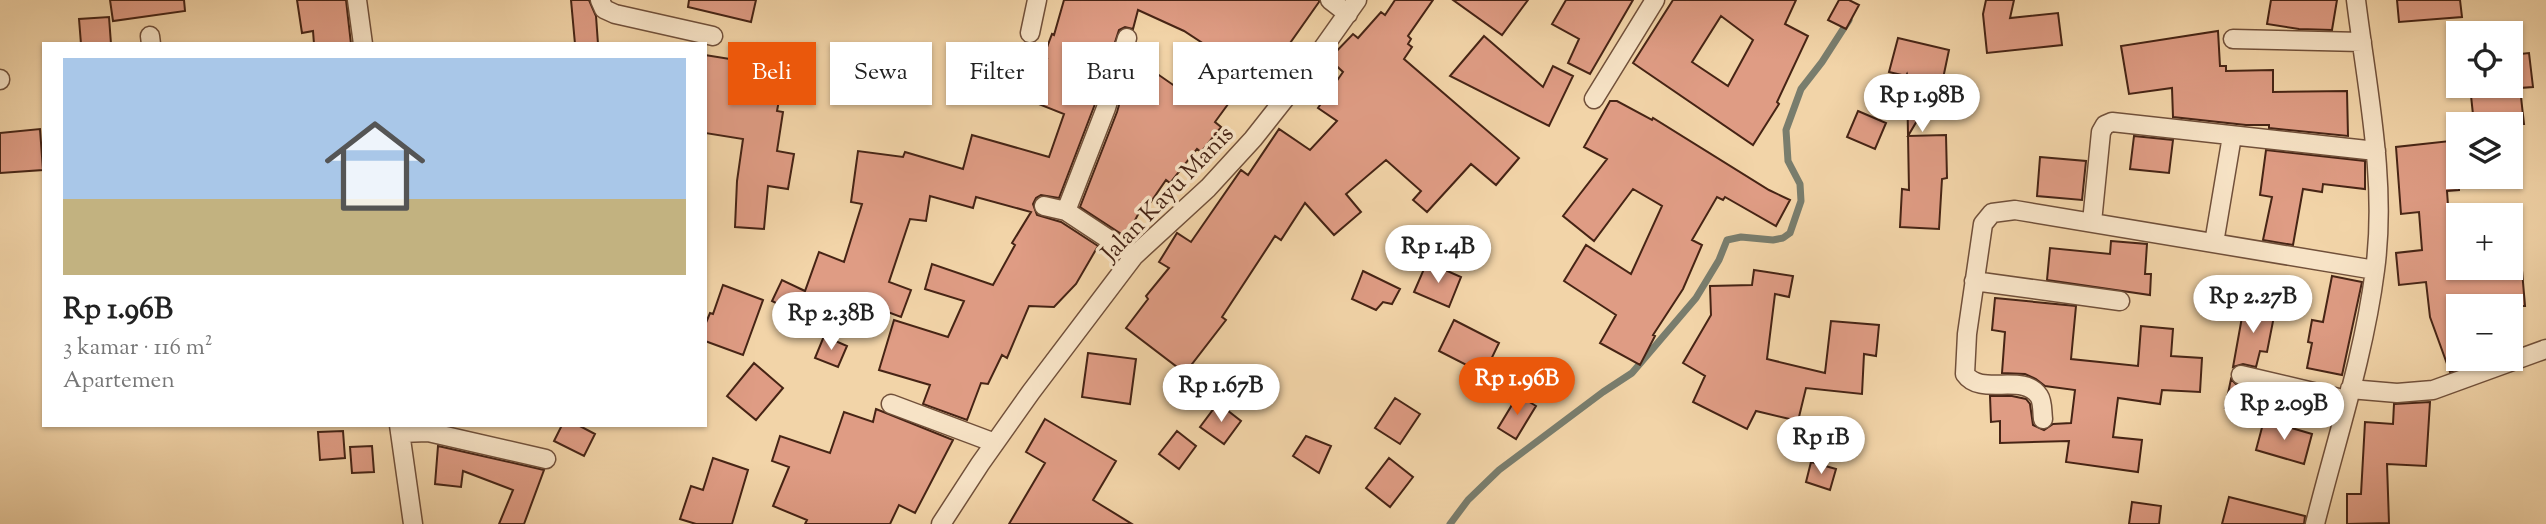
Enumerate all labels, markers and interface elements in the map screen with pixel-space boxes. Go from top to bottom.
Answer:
map controls [2446,21,2523,371]
button: locate [2446,21,2523,98]
chip: Beli [728,42,816,105]
chip: Sewa [830,42,932,105]
chip: Filter [946,42,1048,105]
chip: Baru [1062,42,1159,105]
chip: Apartemen [1173,42,1338,105]
pin: Rp 1.98B [1850,74,1994,134]
text: Rp 1.98B [1880,80,1964,113]
icon: home [312,103,438,229]
button: layers [2446,112,2523,189]
street label: Jalan Kayu Manis [1093,119,1242,272]
button: + [2446,203,2523,280]
pin: Rp 1.4B [1373,226,1503,285]
text: Rp 1.4B [1401,231,1475,264]
pin: Rp 2.27B [2181,276,2325,335]
text: Rp 2.27B [2209,281,2297,314]
text: Rp 1.96B [63,289,173,332]
pin: Rp 2.38B [759,292,903,352]
button: − [2446,294,2523,371]
text: Rp 2.38B [788,298,874,331]
text: 3 kamar · 116 m² [63,332,213,365]
pin: Rp 1.96B [1445,358,1589,417]
text: Rp 1.96B [1475,363,1559,396]
pin: Rp 1.67B [1149,364,1293,424]
text: Apartemen [63,365,175,398]
text: Rp 1.67B [1179,370,1263,403]
pin: Rp 2.09B [2212,382,2356,442]
text: Rp 2.09B [2240,388,2328,421]
pin: Rp 1B [1772,416,1870,476]
text: Rp 1B [1793,422,1849,455]

